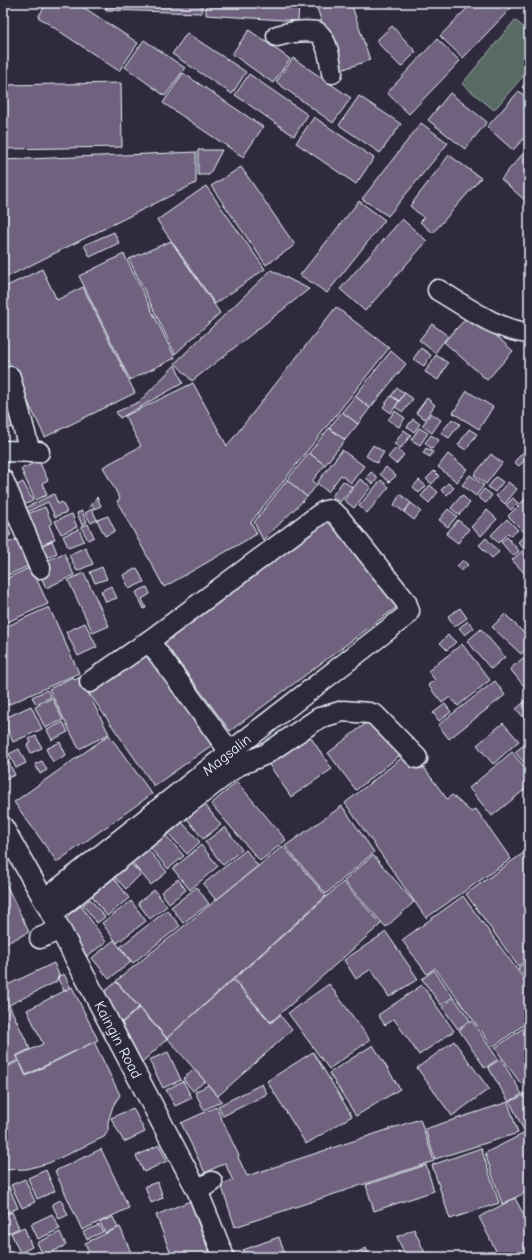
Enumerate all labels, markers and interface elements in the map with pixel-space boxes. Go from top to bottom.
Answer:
street label: Magsalin [199,730,255,780]
street label: Kaingin Road [90,998,146,1082]

